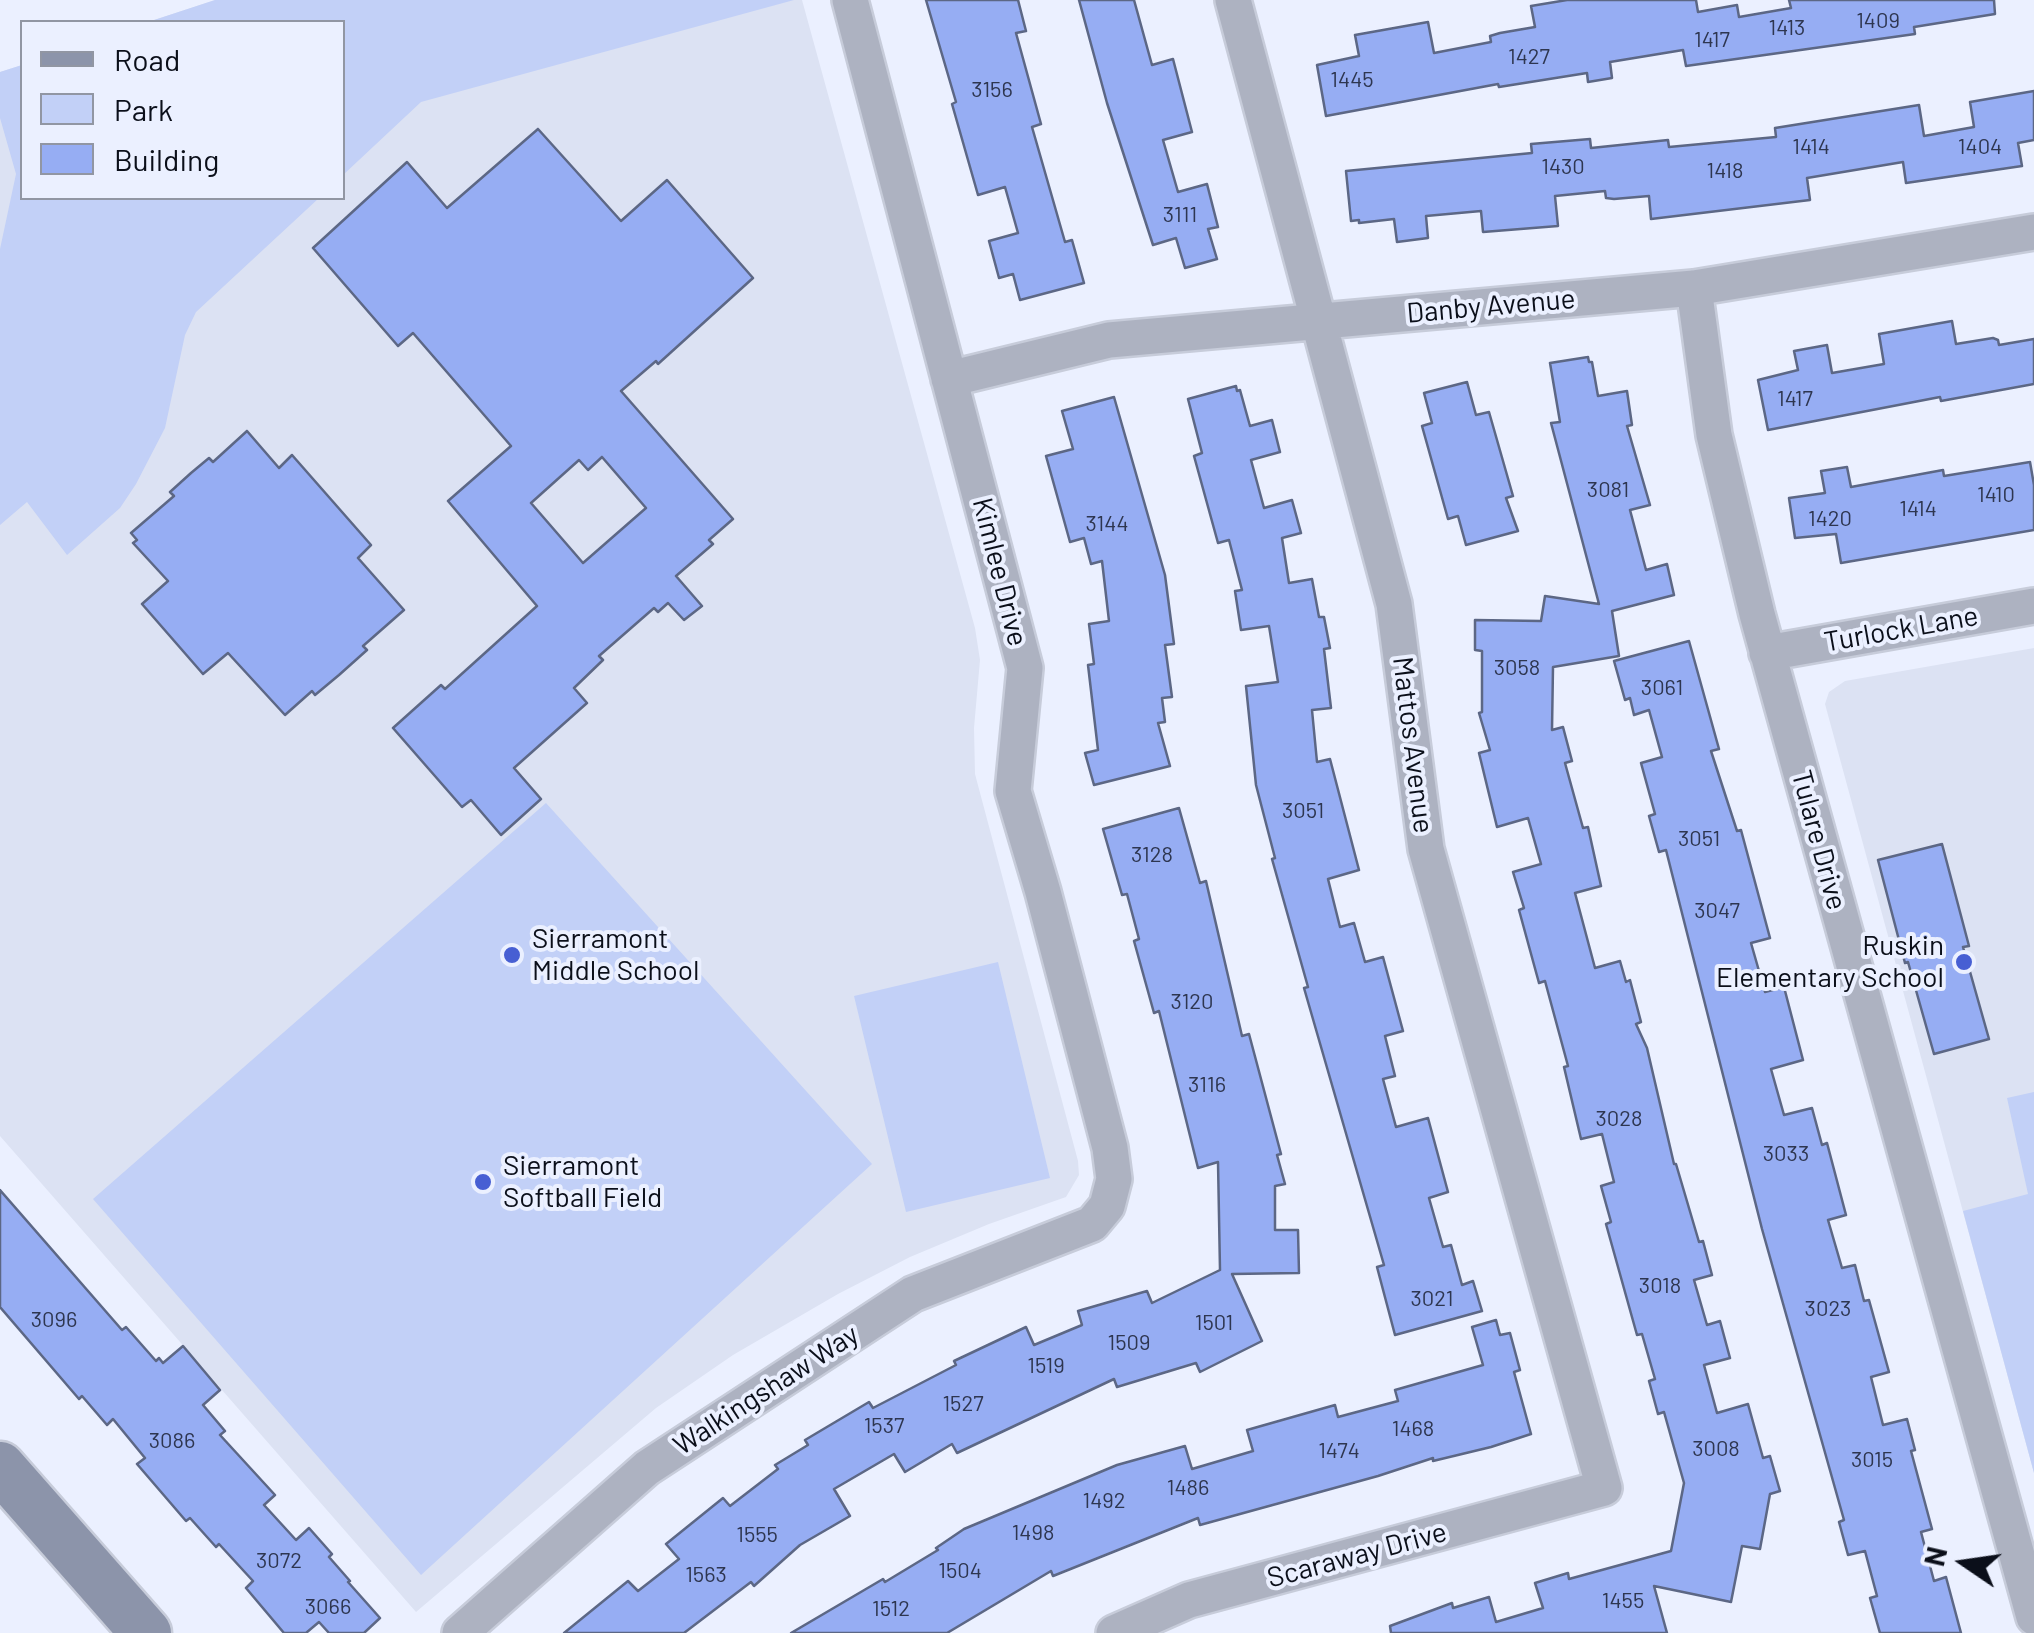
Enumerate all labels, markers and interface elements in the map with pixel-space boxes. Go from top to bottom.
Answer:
house number: 1409 [1856,8,1900,34]
house number: 1413 [1769,15,1805,41]
legend [20,20,345,200]
house number: 1417 [1694,27,1730,53]
text: Road [114,41,180,77]
house number: 1427 [1508,44,1550,70]
house number: 1445 [1330,67,1374,93]
house number: 3156 [971,77,1013,103]
text: Park [114,91,173,127]
house number: 1414 [1792,134,1830,160]
house number: 1404 [1958,134,2002,160]
text: Building [114,141,219,177]
house number: 1430 [1541,154,1585,180]
house number: 1418 [1707,158,1743,184]
house number: 3111 [1163,202,1197,228]
street label: Danby Avenue [1405,282,1577,330]
house number: 1417 [1777,386,1813,412]
house number: 3081 [1587,477,1629,503]
house number: 1410 [1977,482,2015,508]
street label: Kimlee Drive [965,494,1035,650]
house number: 1414 [1899,496,1937,522]
house number: 1420 [1808,506,1852,532]
house number: 3144 [1085,511,1129,537]
street label: Turlock Lane [1821,599,1981,659]
street label: Mattos Avenue [1386,655,1440,835]
house number: 3058 [1494,655,1540,681]
house number: 3061 [1641,675,1683,701]
street label: Tulare Drive [1784,766,1854,914]
house number: 3051 [1282,798,1324,824]
house number: 3051 [1678,826,1720,852]
house number: 3128 [1131,842,1173,868]
house number: 3047 [1694,898,1740,924]
place label: Sierramont Middle School [532,922,699,988]
place label: Ruskin Elementary School [1716,929,1944,995]
marker: Sierramont Middle School [501,944,523,966]
marker: Ruskin Elementary School [1953,951,1975,973]
house number: 3120 [1170,989,1214,1015]
house number: 3116 [1188,1072,1226,1098]
house number: 3028 [1595,1106,1643,1132]
house number: 3033 [1763,1141,1809,1167]
place label: Sierramont Softball Field [503,1149,662,1215]
marker: Sierramont Softball Field [472,1171,494,1193]
house number: 3018 [1639,1273,1681,1299]
house number: 3021 [1411,1286,1453,1312]
house number: 3023 [1805,1296,1851,1322]
house number: 3096 [31,1307,77,1333]
house number: 1501 [1195,1310,1233,1336]
street label: Walkingshaw Way [667,1318,865,1462]
house number: 1509 [1108,1330,1150,1356]
house number: 1519 [1027,1353,1065,1379]
house number: 1527 [942,1391,984,1417]
house number: 1537 [864,1413,904,1439]
house number: 1468 [1392,1416,1434,1442]
house number: 3086 [149,1428,195,1454]
house number: 3008 [1692,1436,1740,1462]
house number: 1474 [1318,1438,1360,1464]
house number: 3015 [1851,1447,1893,1473]
house number: 1486 [1167,1475,1209,1501]
house number: 1492 [1082,1488,1126,1514]
north arrow [1914,1513,2014,1613]
street label: Scaraway Drive [1264,1515,1450,1595]
house number: 1498 [1012,1520,1054,1546]
house number: 1555 [736,1522,778,1548]
text: N [1916,1543,1953,1569]
house number: 3072 [256,1548,302,1574]
house number: 1504 [938,1558,982,1584]
house number: 1563 [685,1562,727,1588]
house number: 1455 [1602,1588,1644,1614]
house number: 3066 [305,1594,351,1620]
house number: 1512 [872,1596,910,1622]

